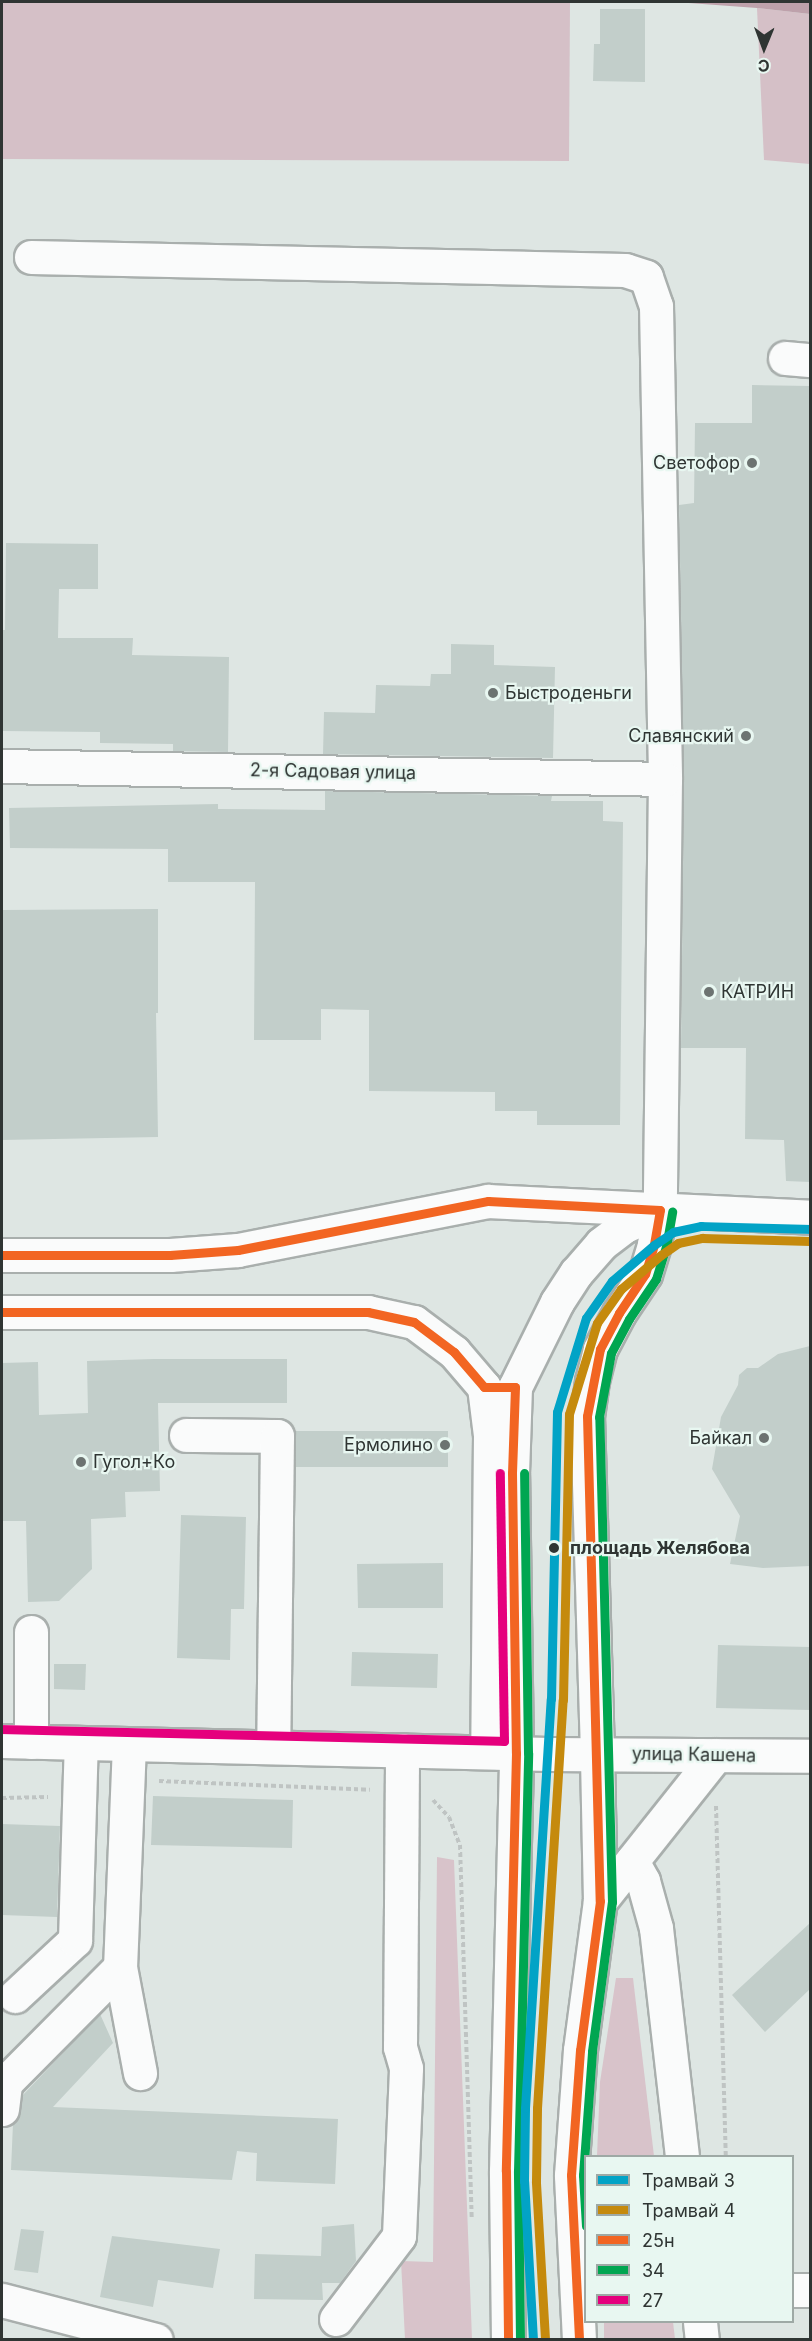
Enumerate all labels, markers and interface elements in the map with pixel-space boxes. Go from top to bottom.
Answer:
north arrow [734,18,794,78]
text: С [758,56,770,76]
place label: Светофор [653,452,740,474]
marker: Светофор [745,456,759,470]
place label: Быстроденьги [505,682,632,704]
marker: Быстроденьги [486,686,500,700]
place label: Славянский [628,725,734,747]
marker: Славянский [739,729,753,743]
street label: 2-я Садовая улица [250,760,416,784]
place label: КАТРИН [721,981,794,1003]
marker: КАТРИН [702,985,716,999]
place label: Байкал [689,1427,752,1449]
marker: Байкал [757,1431,771,1445]
place label: Ермолино [344,1434,433,1456]
marker: Ермолино [438,1438,452,1452]
place label: Гугол+Ко [93,1451,175,1473]
marker: Гугол+Ко [74,1455,88,1469]
marker: площадь Желябова [543,1537,565,1559]
place label: площадь Желябова [570,1537,750,1559]
street label: улица Кашена [632,1743,756,1767]
legend [584,2155,794,2323]
text: Трамвай 3 [642,2170,735,2191]
text: Трамвай 4 [642,2200,735,2221]
text: 25н [642,2230,675,2251]
text: 34 [642,2260,665,2281]
text: 27 [642,2290,663,2311]

